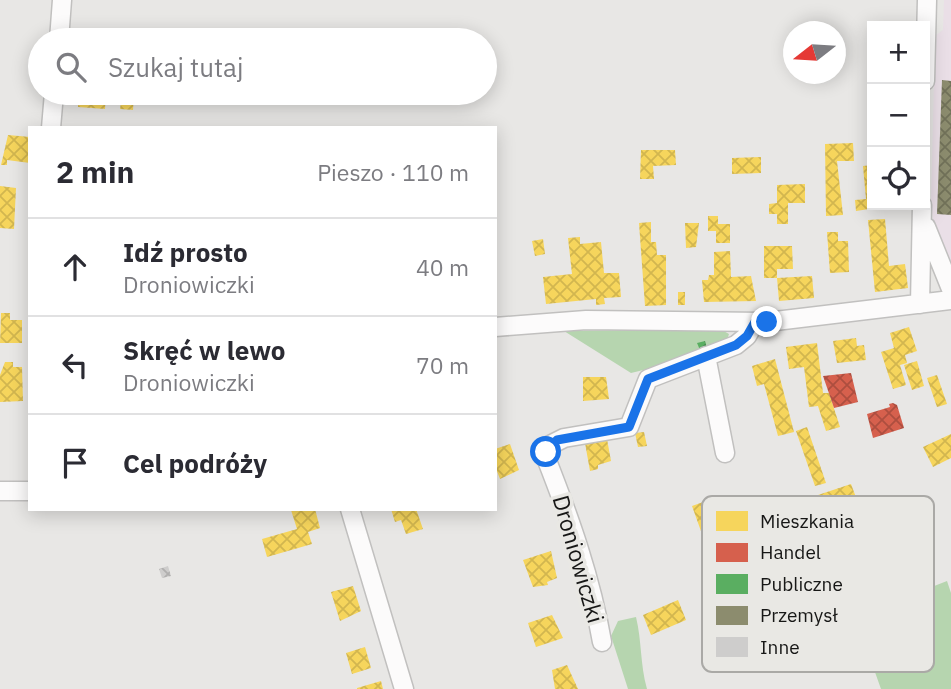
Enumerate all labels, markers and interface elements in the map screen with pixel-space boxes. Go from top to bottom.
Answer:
north arrow [783,21,846,84]
map controls [867,21,930,210]
button: + [867,21,930,84]
search box [28,28,497,105]
icon: search [52,48,90,86]
text: Szukaj tutaj [108,50,243,84]
button: − [867,84,930,147]
button: locate [867,147,930,210]
text: 2 min [56,152,134,191]
text: Pieszo · 110 m [317,157,469,187]
text: Idź prosto [123,235,248,269]
icon: ahead [56,248,94,286]
text: 40 m [416,252,469,282]
text: Droniowiczki [123,269,255,299]
route end [751,306,782,337]
text: Skręć w lewo [123,333,285,367]
icon: left [56,346,94,384]
text: 70 m [416,350,469,380]
text: Droniowiczki [123,367,255,397]
route start [530,436,561,467]
icon: arrive [56,444,94,482]
text: Cel podróży [123,446,267,480]
street label: Droniowiczki [546,491,612,626]
legend [702,496,934,672]
text: Mieszkania [760,509,854,533]
text: Handel [760,540,821,564]
text: Publiczne [760,572,843,596]
text: Przemysł [760,603,838,627]
text: Inne [760,635,800,659]

